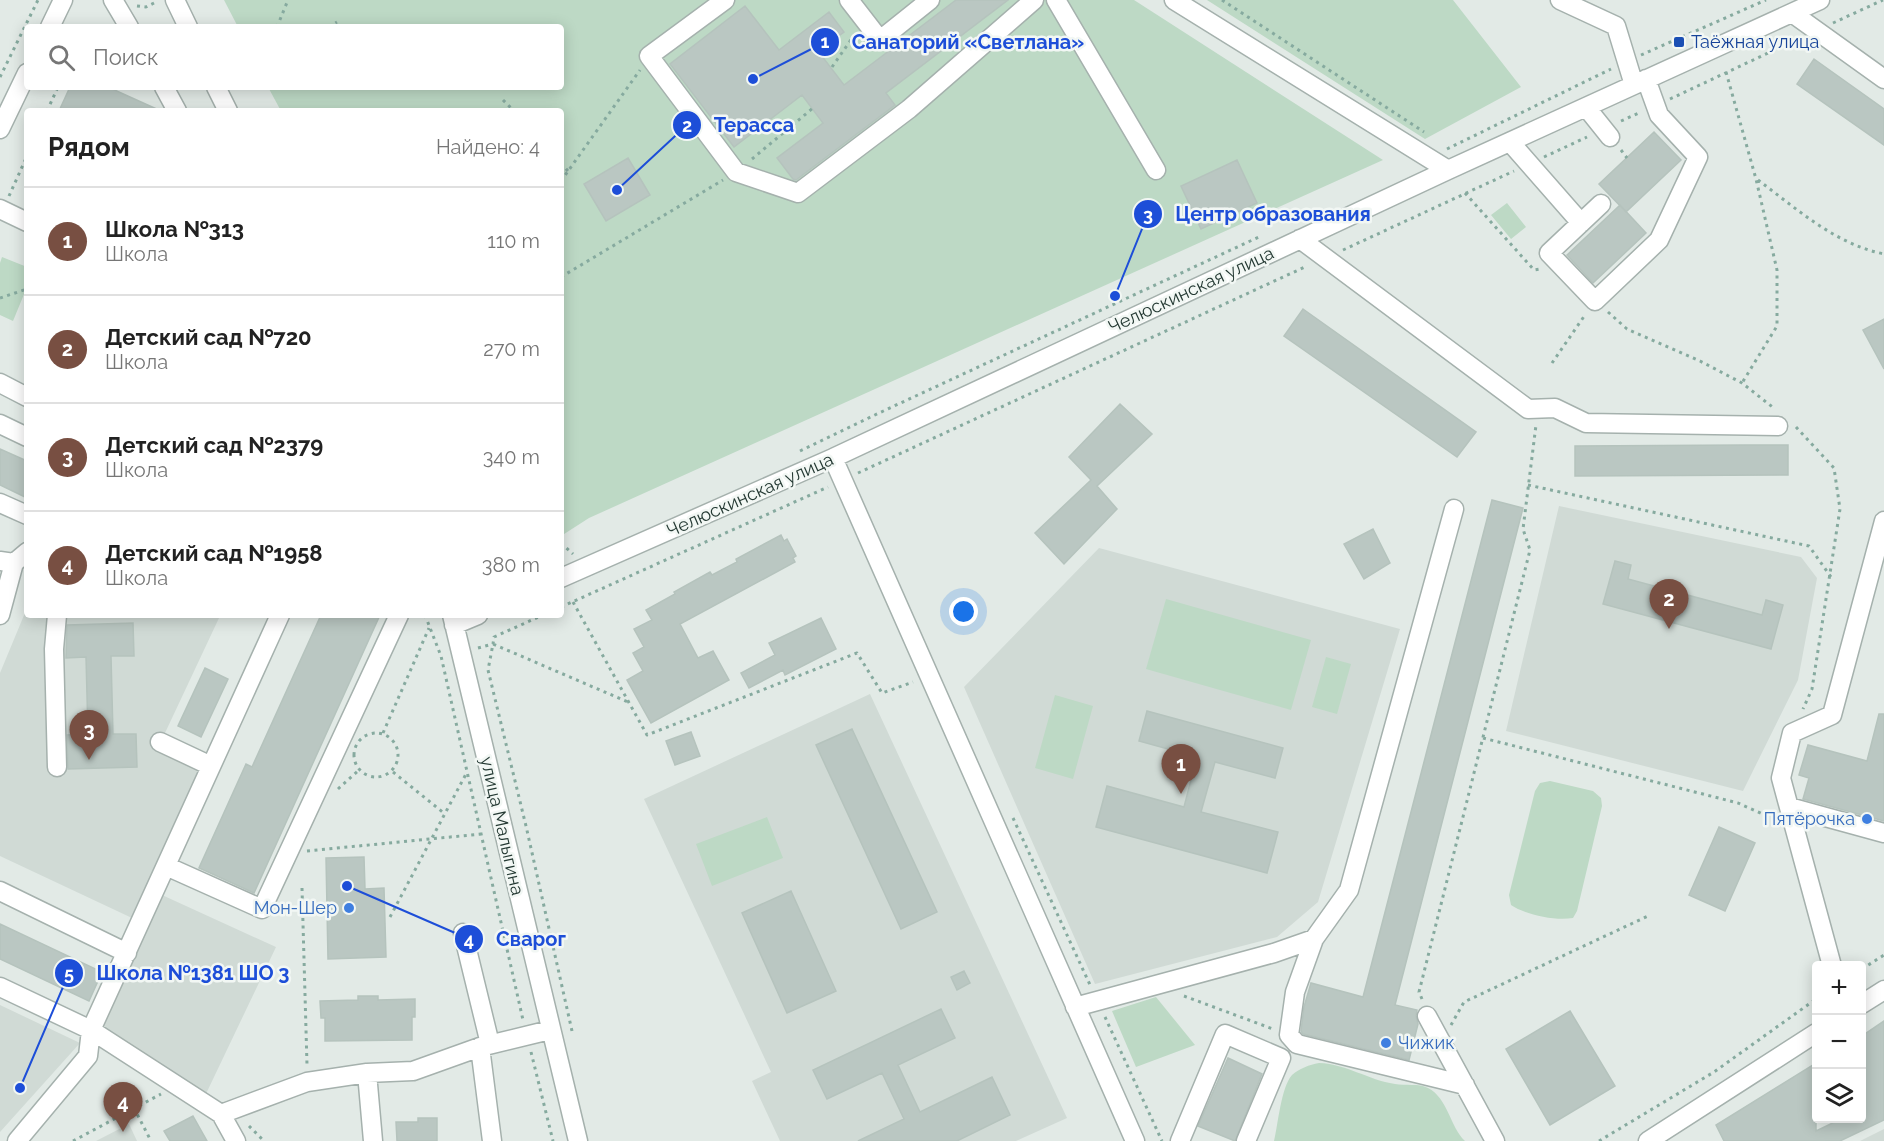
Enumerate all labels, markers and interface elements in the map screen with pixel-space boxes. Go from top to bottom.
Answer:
callout: Санаторий «Светлана» [810,23,1096,61]
search box [24,24,564,90]
text: Санаторий «Светлана» [852,30,1084,54]
text: 1 [821,31,830,52]
place label: Таёжная улица [1691,31,1819,52]
marker: Таёжная улица [1672,35,1686,49]
icon: search [45,41,78,74]
text: Поиск [93,44,158,70]
callout: Терасса [672,106,806,144]
text: Терасса [714,113,794,137]
text: 2 [682,115,692,136]
text: Рядом [48,132,130,162]
text: Найдено: 4 [436,135,540,159]
callout: Центр образования [1133,195,1383,233]
text: Центр образования [1175,202,1371,226]
text: 3 [1143,204,1153,225]
text: Школа №313 [105,216,244,242]
text: 1 [63,229,72,253]
text: 110 m [487,229,540,253]
text: Школа [105,242,168,266]
street label: Челюскинская улица [1105,242,1277,337]
text: Детский сад №720 [105,324,312,350]
text: 2 [62,337,73,361]
text: 270 m [483,337,540,361]
text: Школа [105,350,168,374]
text: Детский сад №2379 [105,432,323,458]
text: 3 [62,445,73,469]
text: 340 m [483,445,540,469]
street label: Челюскинская улица [663,448,836,541]
text: Школа [105,458,168,482]
text: Детский сад №1958 [105,540,323,566]
text: 4 [62,553,73,577]
text: 380 m [482,553,540,577]
text: Школа [105,566,168,590]
pin: 2 [1650,580,1688,629]
your location [949,597,978,626]
pin: 3 [70,710,109,760]
pin: 1 [1162,744,1200,794]
street label: улица Малыгина [476,754,529,897]
place label: Пятёрочка [1763,808,1855,829]
marker: Пятёрочка [1860,812,1874,826]
place label: Мон-Шер [254,897,337,918]
marker: Мон-Шер [342,901,356,915]
callout: Сварог [454,920,578,958]
text: Сварог [496,927,566,951]
text: 4 [464,929,474,950]
callout: Школа №1381 ШО 3 [54,954,301,992]
text: Школа №1381 ШО 3 [97,961,290,985]
map controls [1812,961,1866,1123]
button: + [1812,961,1866,1015]
text: 5 [64,963,74,984]
button: − [1812,1015,1866,1069]
place label: Чижик [1398,1032,1455,1053]
marker: Чижик [1379,1036,1393,1050]
button: layers [1812,1069,1866,1123]
pin: 4 [104,1082,142,1132]

